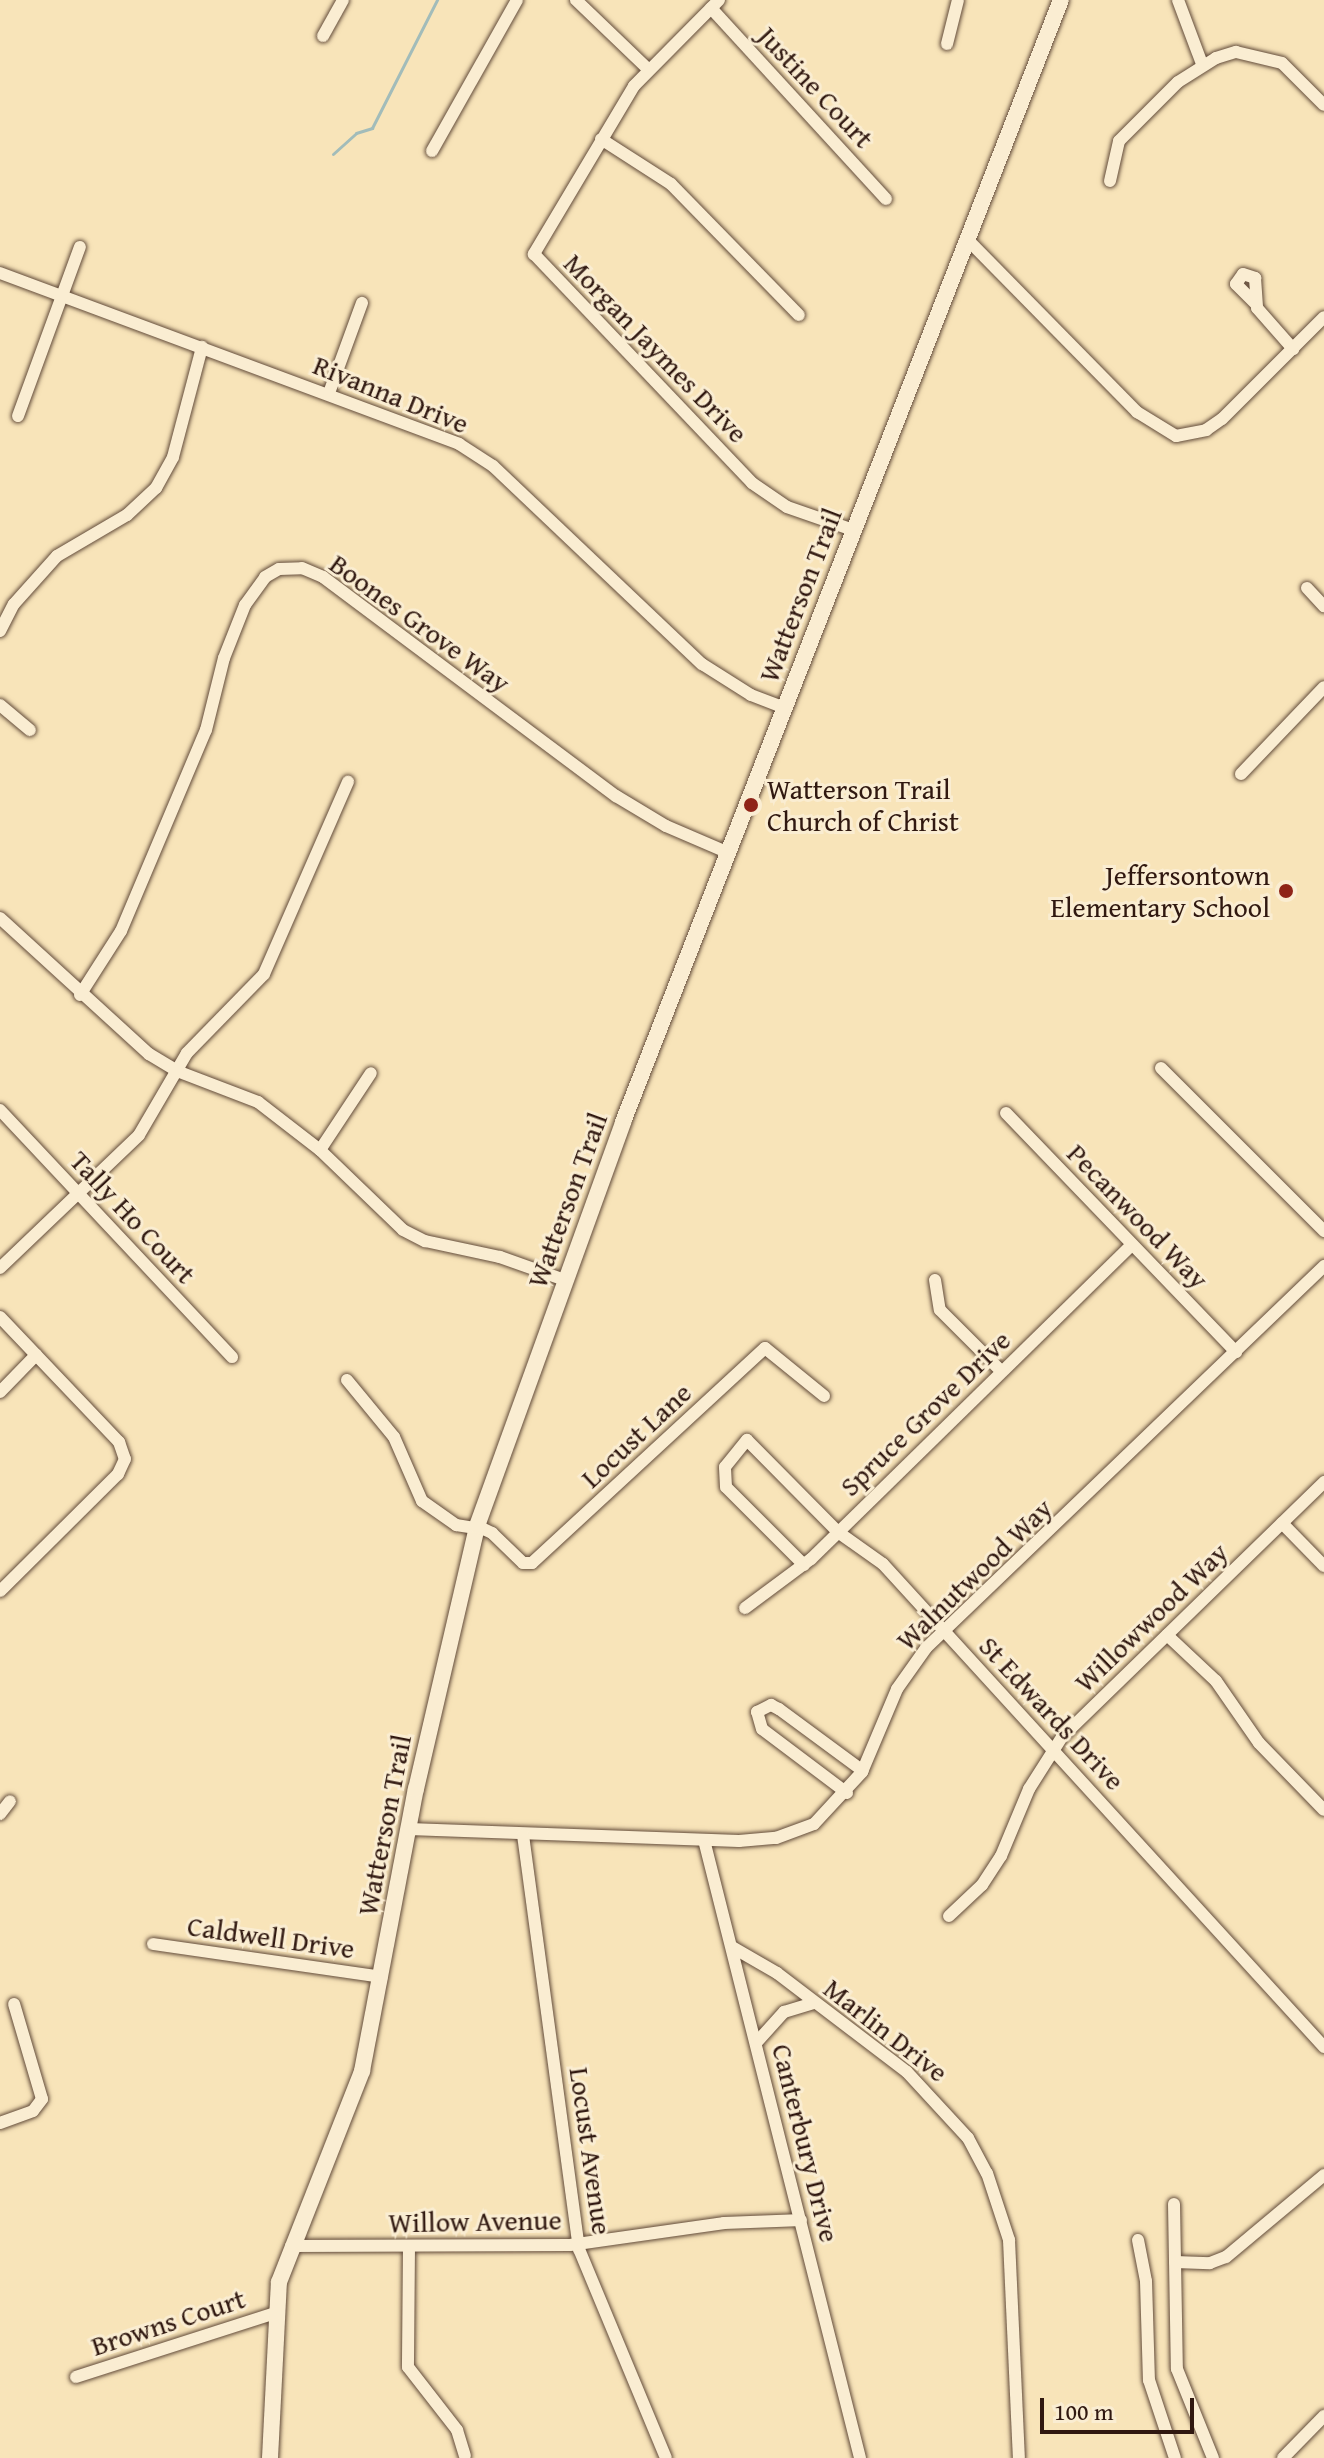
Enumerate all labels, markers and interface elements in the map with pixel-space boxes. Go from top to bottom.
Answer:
street label: Justine Court [751,19,881,155]
street label: Morgan Jaymes Drive [557,246,755,450]
street label: Rivanna Drive [309,348,473,440]
street label: Watterson Trail [751,503,849,687]
street label: Boones Grove Way [323,546,517,700]
place label: Watterson Trail Church of Christ [767,772,959,838]
marker: Watterson Trail Church of Christ [742,796,760,814]
place label: Jeffersontown Elementary School [1051,858,1270,924]
marker: Jeffersontown Elementary School [1277,882,1295,900]
street label: Watterson Trail [520,1108,614,1292]
street label: Pecanwood Way [1060,1136,1216,1296]
street label: Tally Ho Court [63,1144,203,1290]
street label: Spruce Grove Drive [833,1323,1017,1503]
street label: Locust Lane [574,1376,698,1494]
street label: Walnutwood Way [889,1491,1059,1657]
street label: Willowwood Way [1067,1535,1235,1699]
street label: St Edwards Drive [972,1629,1132,1797]
street label: Watterson Trail [350,1732,418,1918]
street label: Caldwell Drive [185,1909,357,1965]
street label: Marlin Drive [817,1971,955,2089]
street label: Canterbury Drive [765,2041,847,2245]
street label: Locust Avenue [563,2065,619,2237]
street label: Willow Avenue [388,2203,562,2239]
street label: Browns Court [87,2281,249,2363]
scale bar [1044,2382,1198,2432]
text: 100 m [1054,2394,1114,2429]

